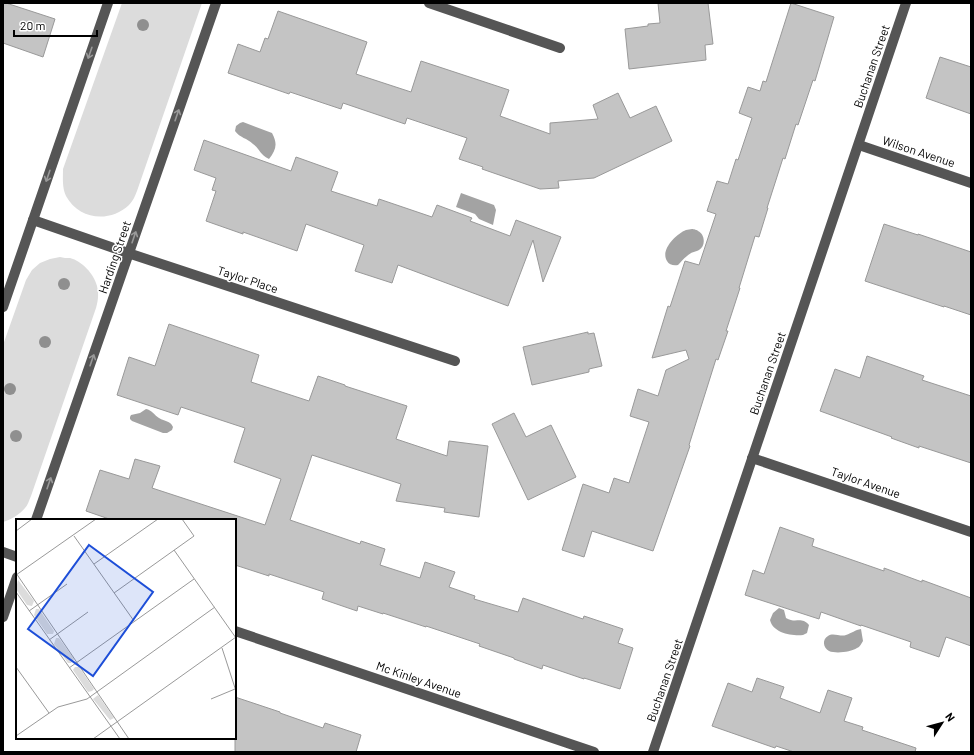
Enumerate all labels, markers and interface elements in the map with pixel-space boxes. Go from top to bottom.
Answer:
scale bar [14,12,97,38]
text: 20 m [20,18,46,32]
street label: Buchanan Street [850,23,892,109]
one-way arrow [86,47,94,59]
one-way arrow [174,108,181,121]
street label: Wilson Avenue [881,133,957,169]
one-way arrow [44,170,52,182]
street label: Harding Street [95,219,133,295]
one-way arrow [131,231,138,244]
street label: Taylor Place [216,263,280,295]
street label: Buchanan Street [746,330,788,416]
one-way arrow [88,355,96,367]
street label: Taylor Avenue [829,464,903,500]
one-way arrow [46,477,53,490]
inset map [16,519,236,739]
street label: Buchanan Street [643,637,685,723]
street label: Mc Kinley Avenue [375,658,463,700]
north arrow [922,703,962,743]
text: N [943,710,958,724]

